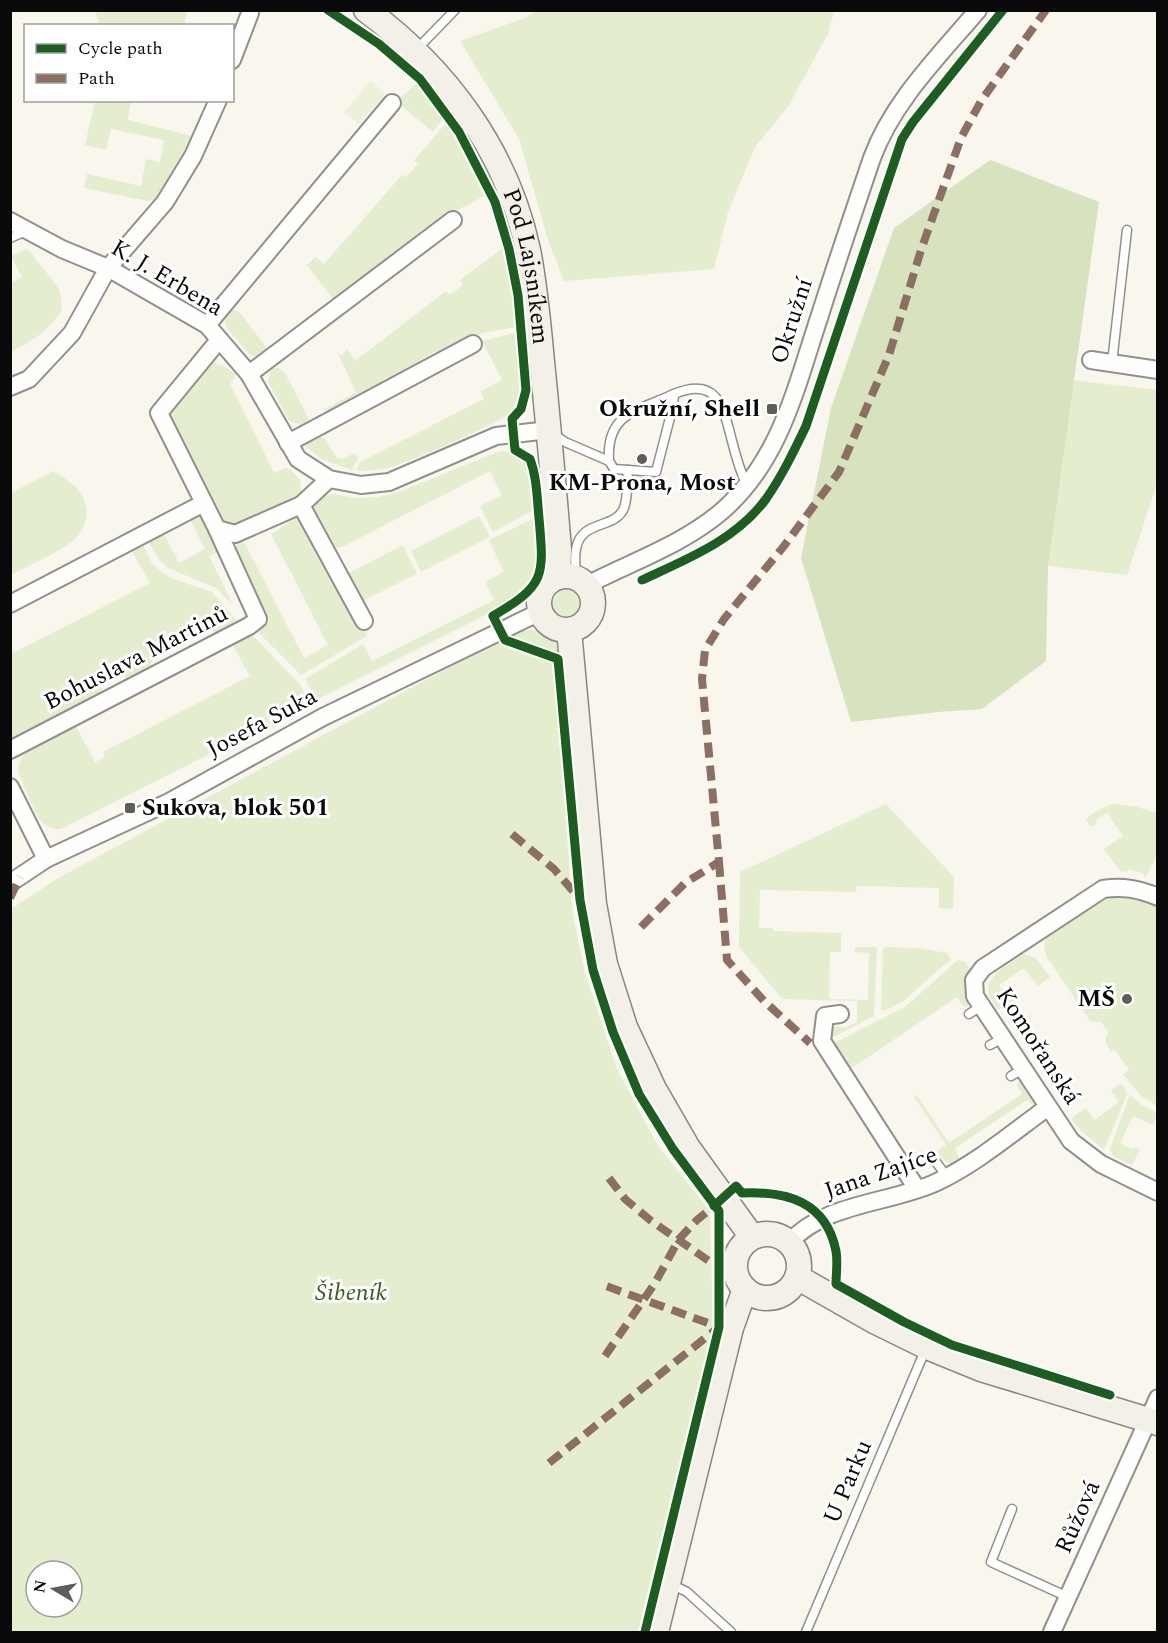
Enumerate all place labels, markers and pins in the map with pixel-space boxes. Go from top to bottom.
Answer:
place label: Okružní, Shell [599,391,760,427]
marker: Okružní, Shell [765,402,779,416]
marker: KM-Prona, Most [635,452,649,466]
place label: KM-Prona, Most [548,465,736,501]
place label: Sukova, blok 501 [142,790,329,826]
marker: Sukova, blok 501 [123,801,137,815]
place label: MŠ [1077,981,1115,1017]
marker: MŠ [1120,992,1134,1006]

